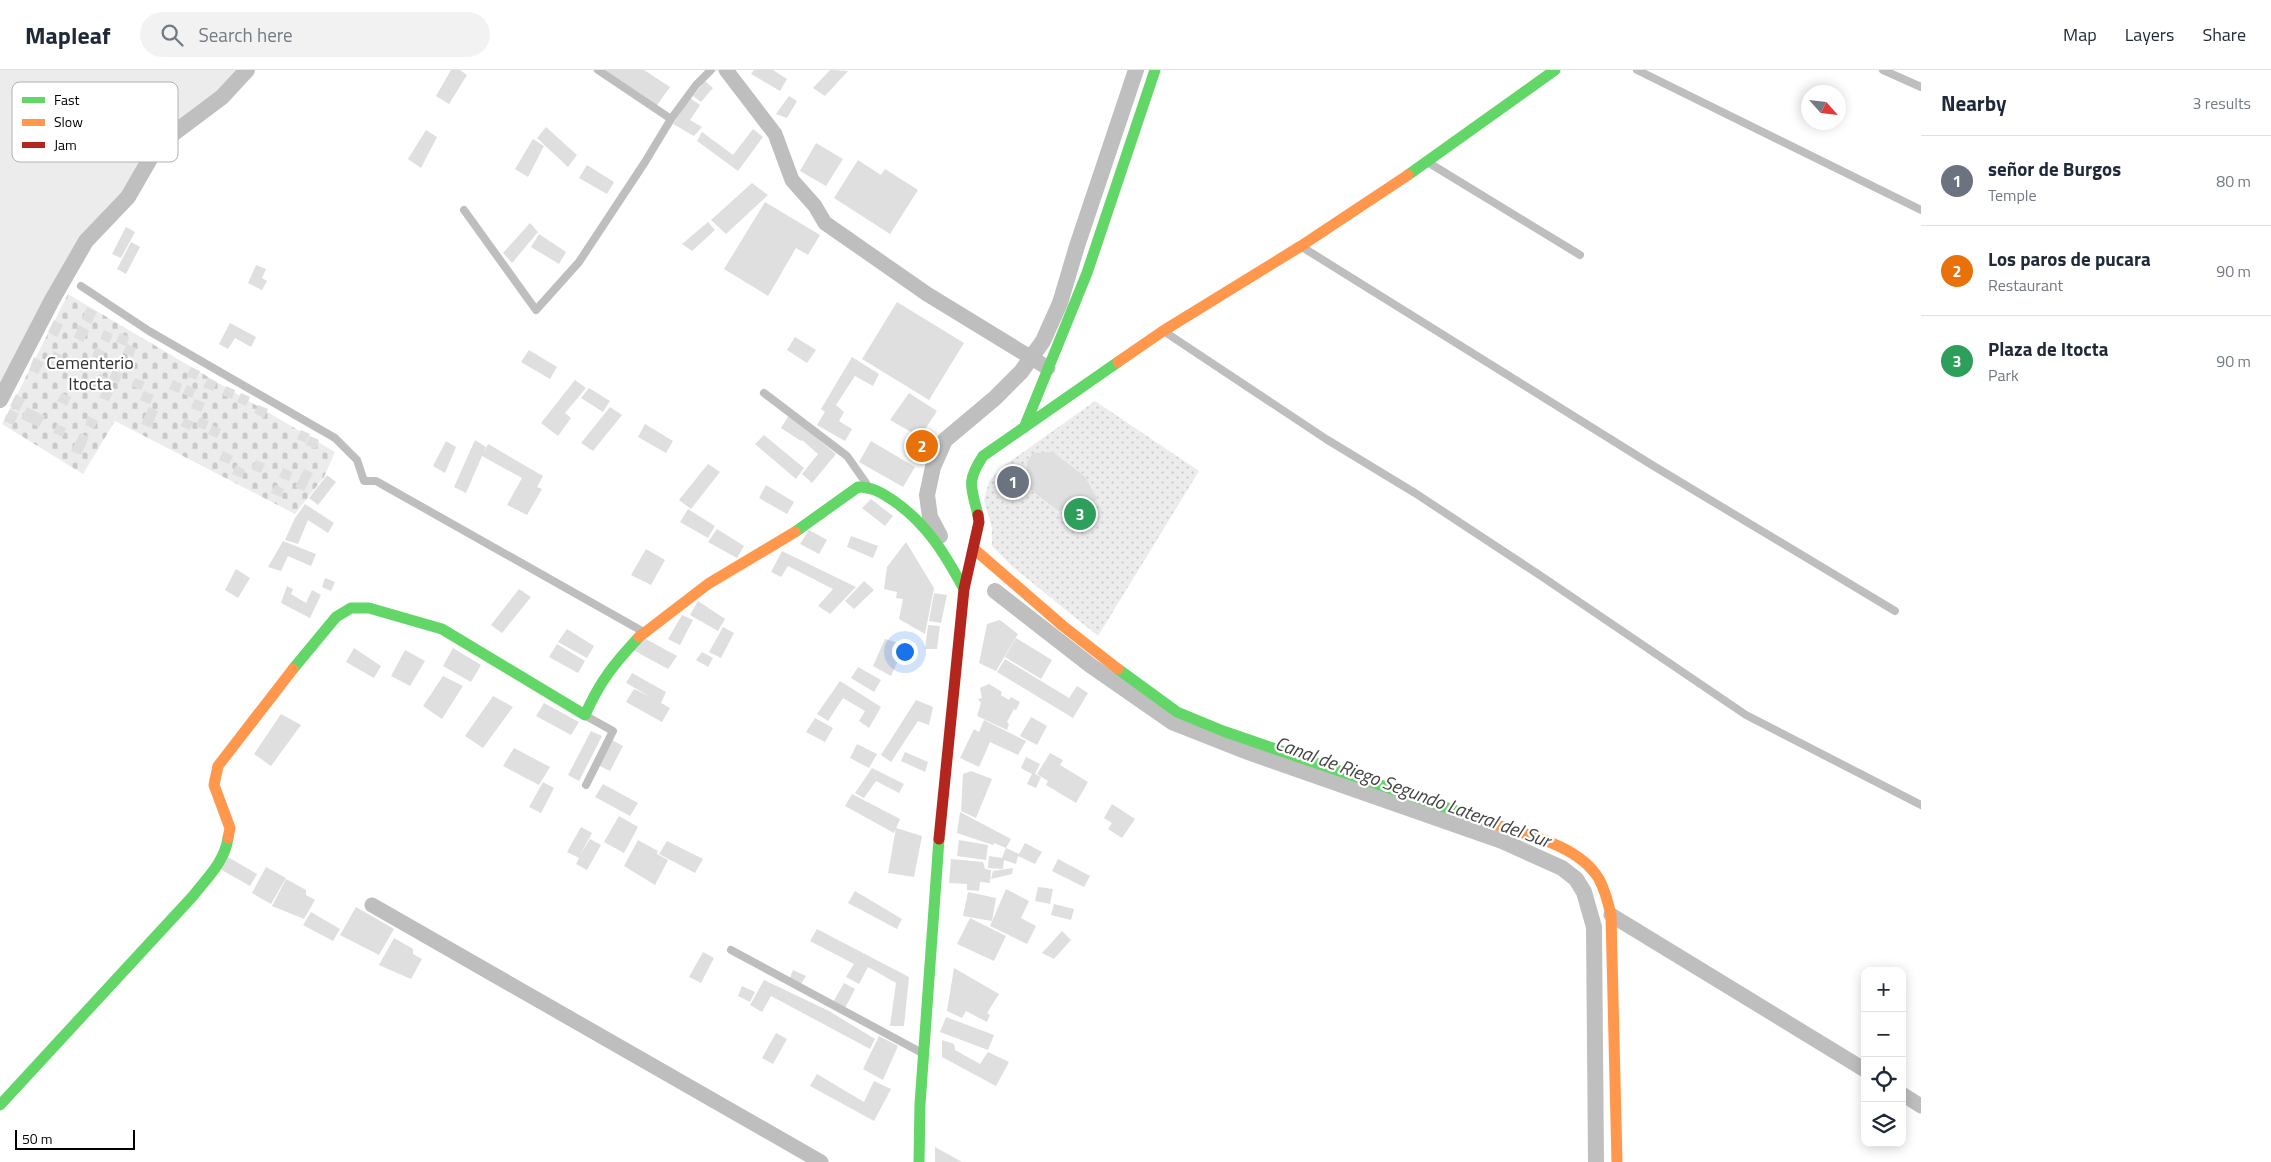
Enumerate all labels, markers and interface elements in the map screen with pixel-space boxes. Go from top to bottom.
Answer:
search box [140,12,490,57]
text: Mapleaf [25,17,110,53]
text: Search here [198,20,293,49]
icon: search [158,21,186,49]
text: Map [2063,21,2097,48]
text: Layers [2125,21,2174,48]
text: Share [2202,21,2246,48]
legend [12,82,178,162]
north arrow [1801,85,1846,130]
text: Nearby [1941,87,2006,119]
text: Fast [54,89,79,110]
text: 3 results [2192,91,2251,115]
text: Slow [54,111,83,132]
text: Jam [54,134,77,155]
text: señor de Burgos [1988,154,2121,183]
text: 1 [1953,169,1961,193]
text: 80 m [2216,169,2251,193]
text: Temple [1988,183,2037,207]
text: Los paros de pucara [1988,244,2151,273]
text: 2 [1953,259,1961,283]
text: 90 m [2216,259,2251,283]
text: Restaurant [1988,273,2063,297]
text: Plaza de Itocta [1988,334,2108,363]
park label: Cementerio Itocta [46,349,134,397]
text: 3 [1953,349,1961,373]
text: 90 m [2216,349,2251,373]
text: Park [1988,363,2019,387]
pin: 2 [906,427,938,465]
pin: 1 [997,463,1029,501]
pin: 3 [1064,495,1096,533]
your location [892,639,918,665]
water label: Canal de Riego Segundo Lateral del Sur [1271,728,1557,855]
map controls [1861,967,1906,1147]
button: + [1861,967,1906,1012]
button: − [1861,1012,1906,1057]
button: locate [1861,1057,1906,1102]
button: layers [1861,1102,1906,1147]
scale bar [15,1127,135,1150]
text: 50 m [22,1128,52,1149]

